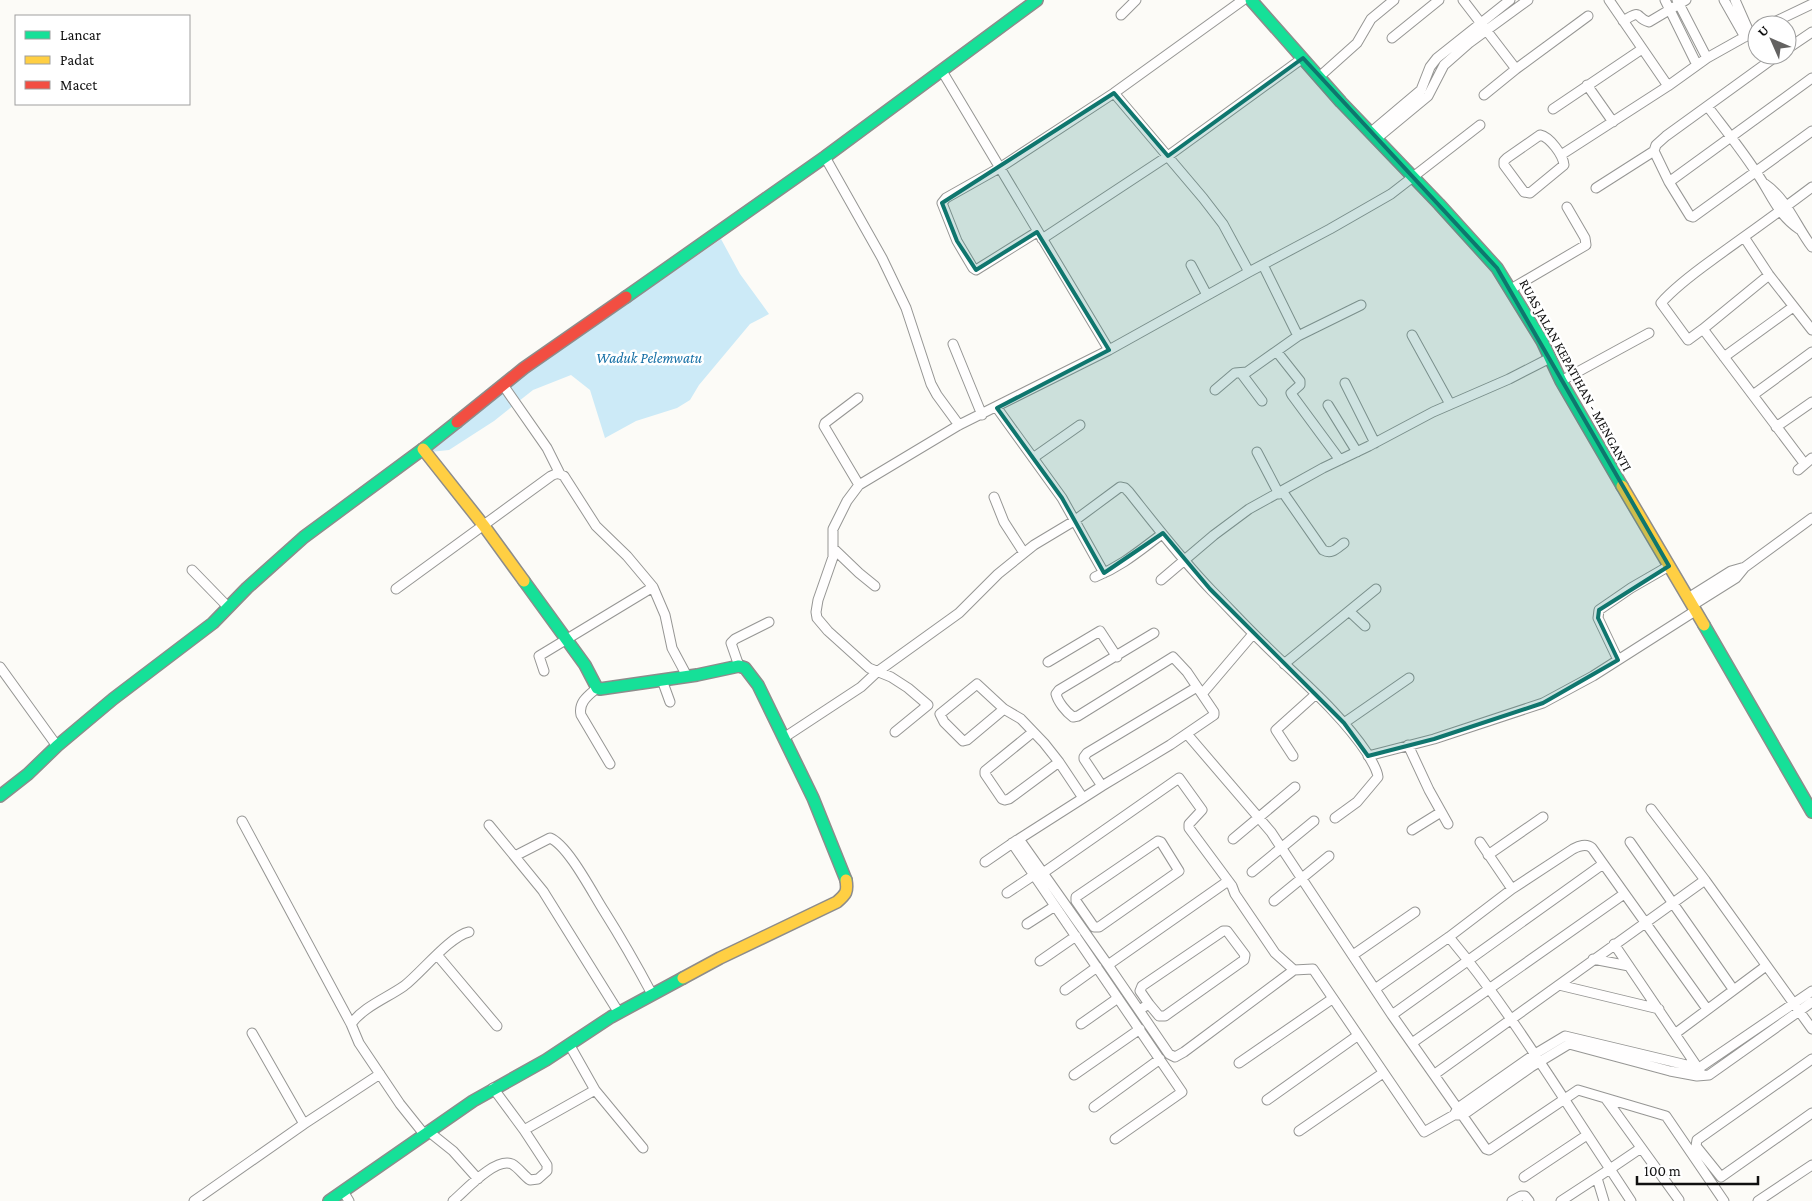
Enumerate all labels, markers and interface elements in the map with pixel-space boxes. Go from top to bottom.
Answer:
legend [15,15,190,105]
north arrow [1747,15,1797,65]
text: U [1754,21,1772,40]
text: Lancar [60,27,102,43]
text: Padat [60,52,95,68]
text: Macet [60,77,98,93]
street label: RUAS JALAN KEPATIHAN - MENGANTI [1516,276,1636,474]
water label: Waduk Pelemwatu [596,350,702,366]
scale bar [1637,1154,1758,1186]
text: 100 m [1644,1163,1681,1179]

